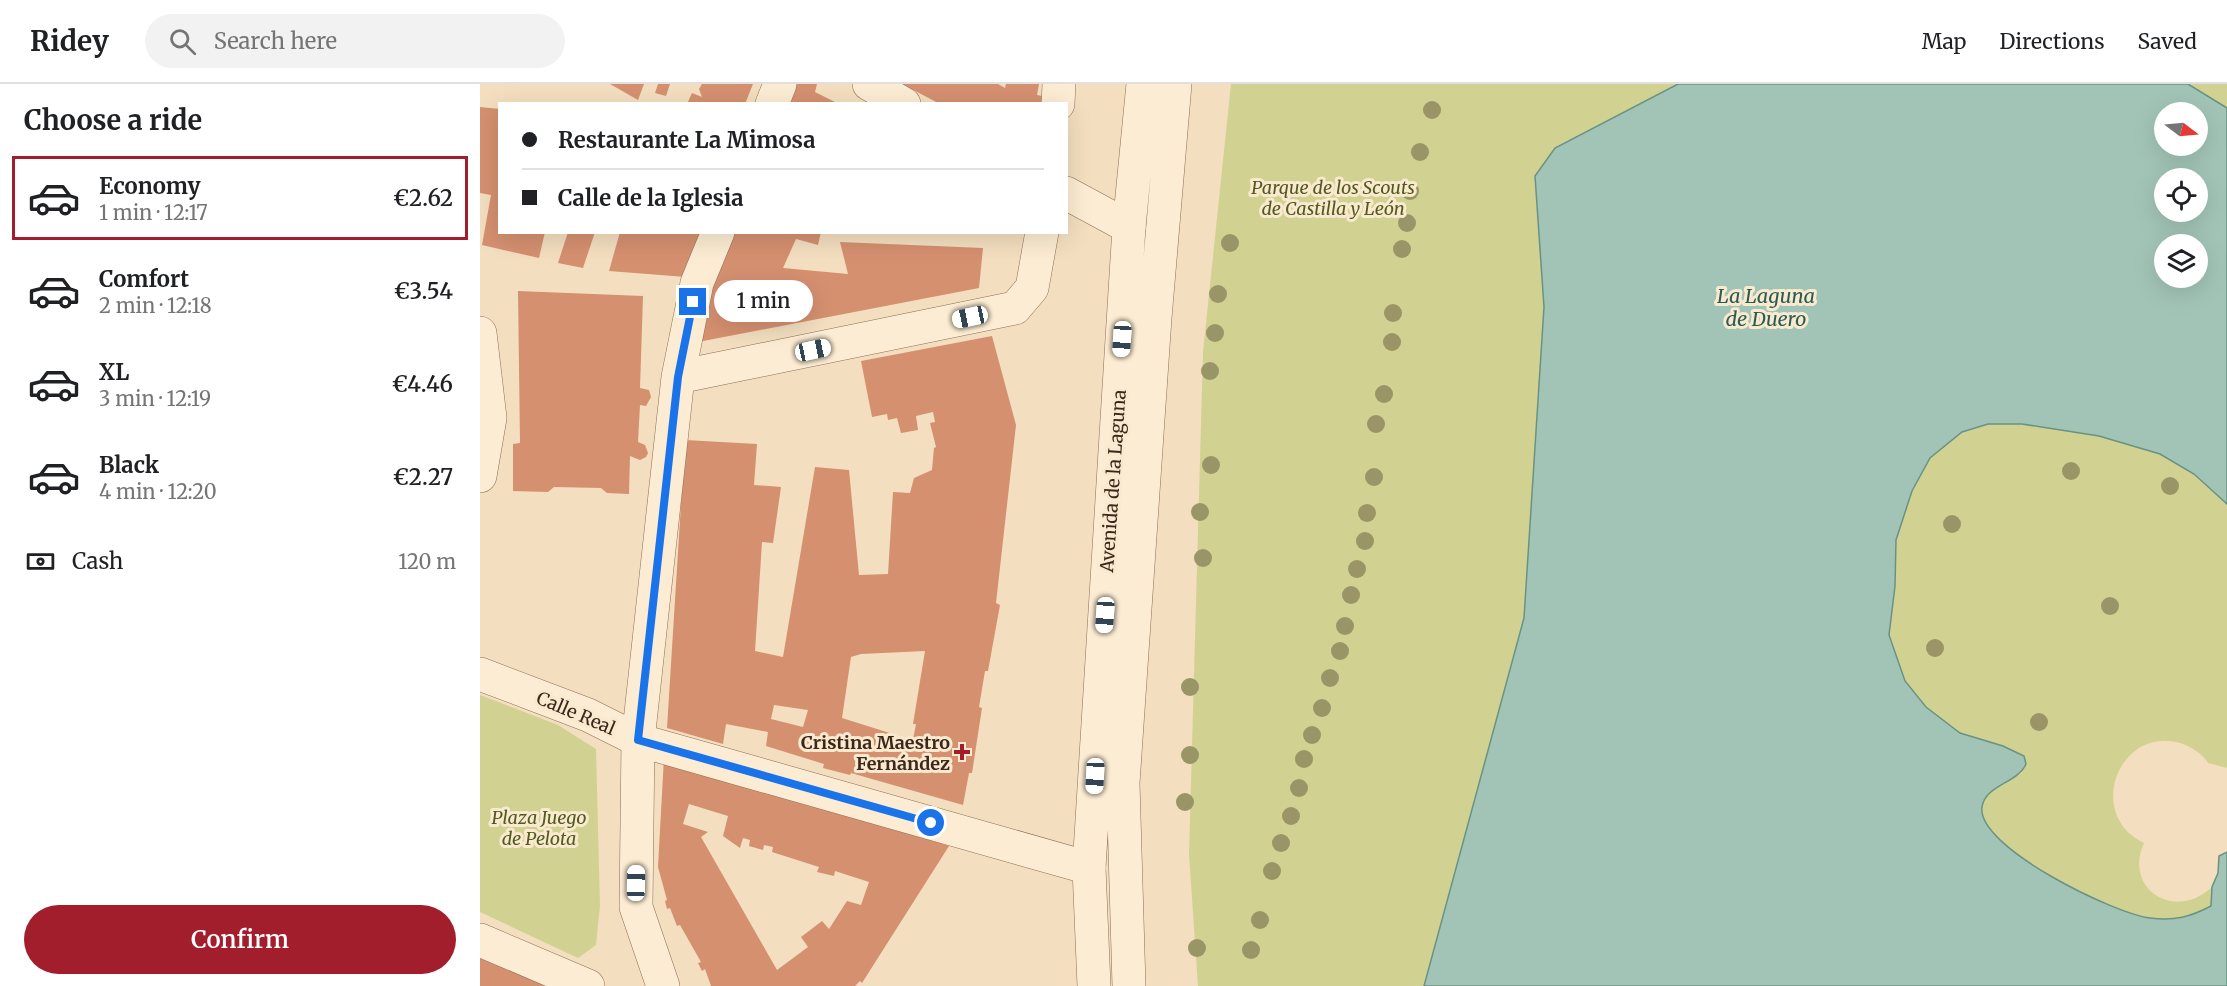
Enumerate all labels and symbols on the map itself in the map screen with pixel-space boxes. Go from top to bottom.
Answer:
north arrow [2154,102,2208,156]
park label: Parque de los Scouts de Castilla y León [1251,176,1415,220]
callout: 1 min [714,281,813,323]
water label: La Laguna de Duero [1717,283,1815,331]
route end [679,288,706,315]
car [951,304,989,330]
car [1112,320,1132,358]
car [794,337,832,363]
street label: Avenida de la Laguna [1095,389,1131,574]
car [1095,596,1115,634]
street label: Calle Real [533,686,619,740]
place label: Cristina Maestro Fernández [801,731,950,775]
marker: Cristina Maestro Fernández [955,745,969,759]
car [1085,758,1105,794]
park label: Plaza Juego de Pelota [492,806,586,850]
route start [917,809,944,836]
car [627,865,645,901]

